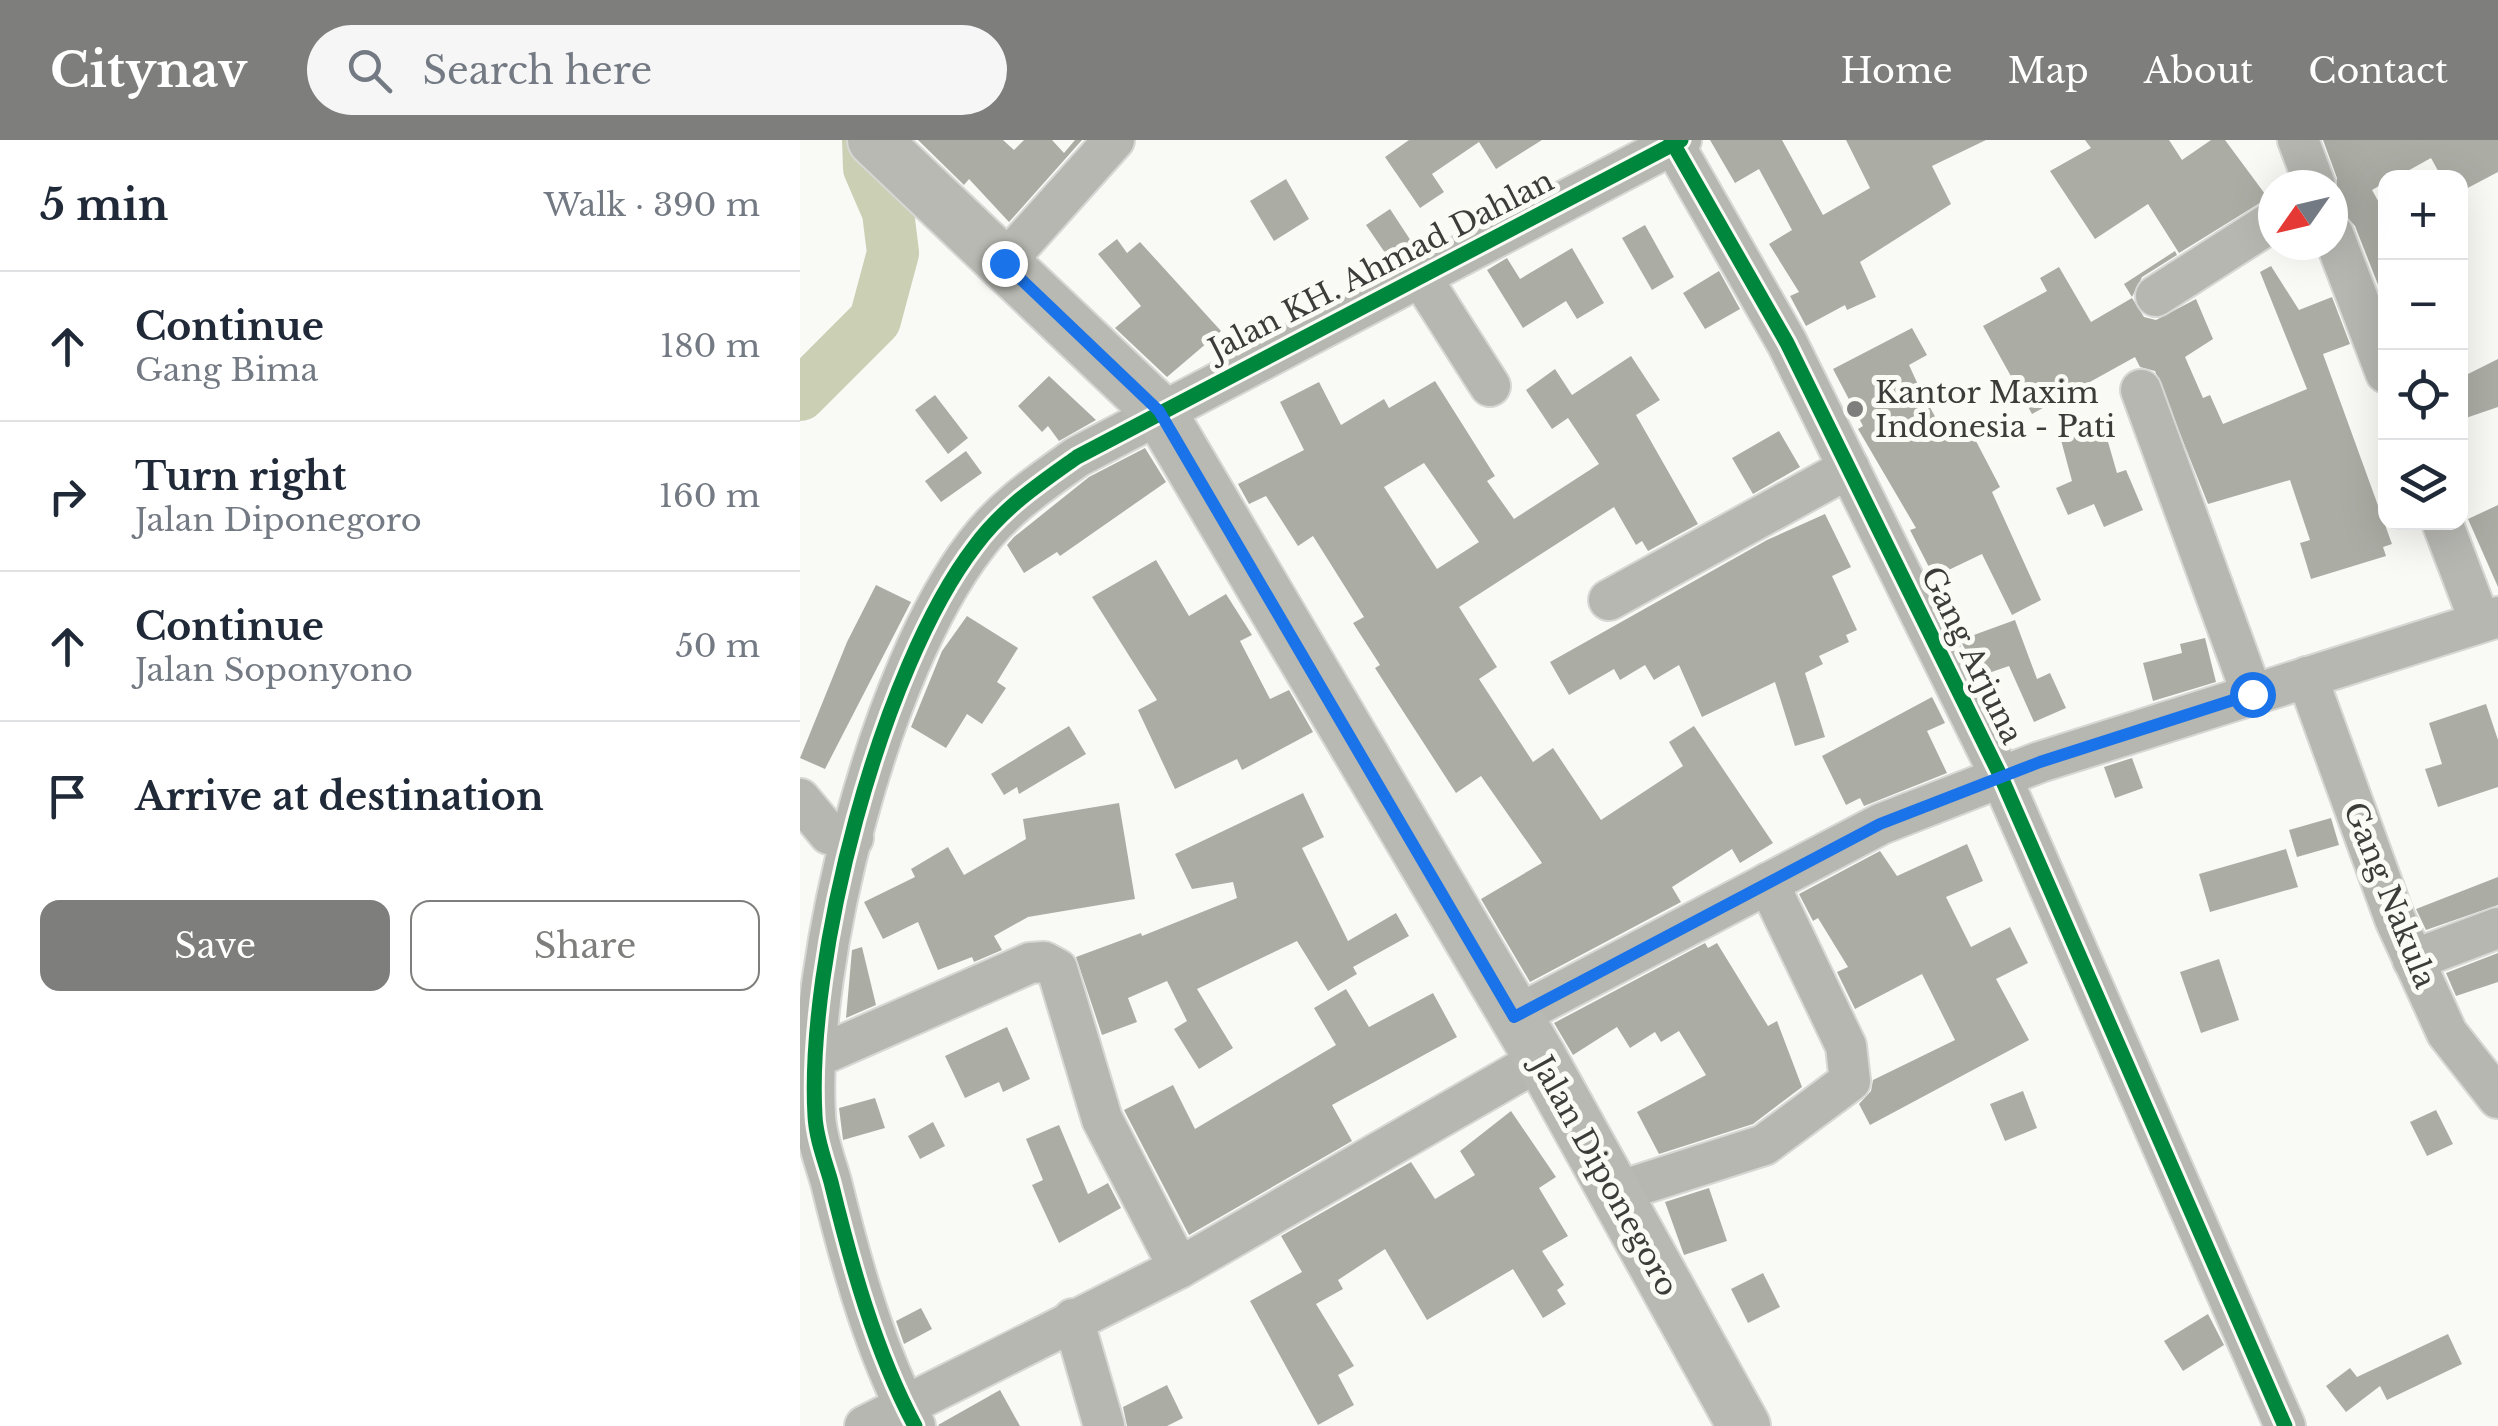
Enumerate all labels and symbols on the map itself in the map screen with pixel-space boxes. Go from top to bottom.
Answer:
street label: Jalan KH. Ahmad Dahlan [1199,162,1559,370]
north arrow [2258,170,2348,260]
route end [982,241,1028,287]
place label: Kantor Maxim Indonesia - Pati [1875,374,2116,445]
marker: Kantor Maxim Indonesia - Pati [1844,398,1866,420]
street label: Gang Arjuna [1913,560,2031,750]
route start [2230,672,2276,718]
street label: Gang Nakula [2336,797,2444,994]
street label: Jalan Diponegoro [1522,1046,1686,1302]

